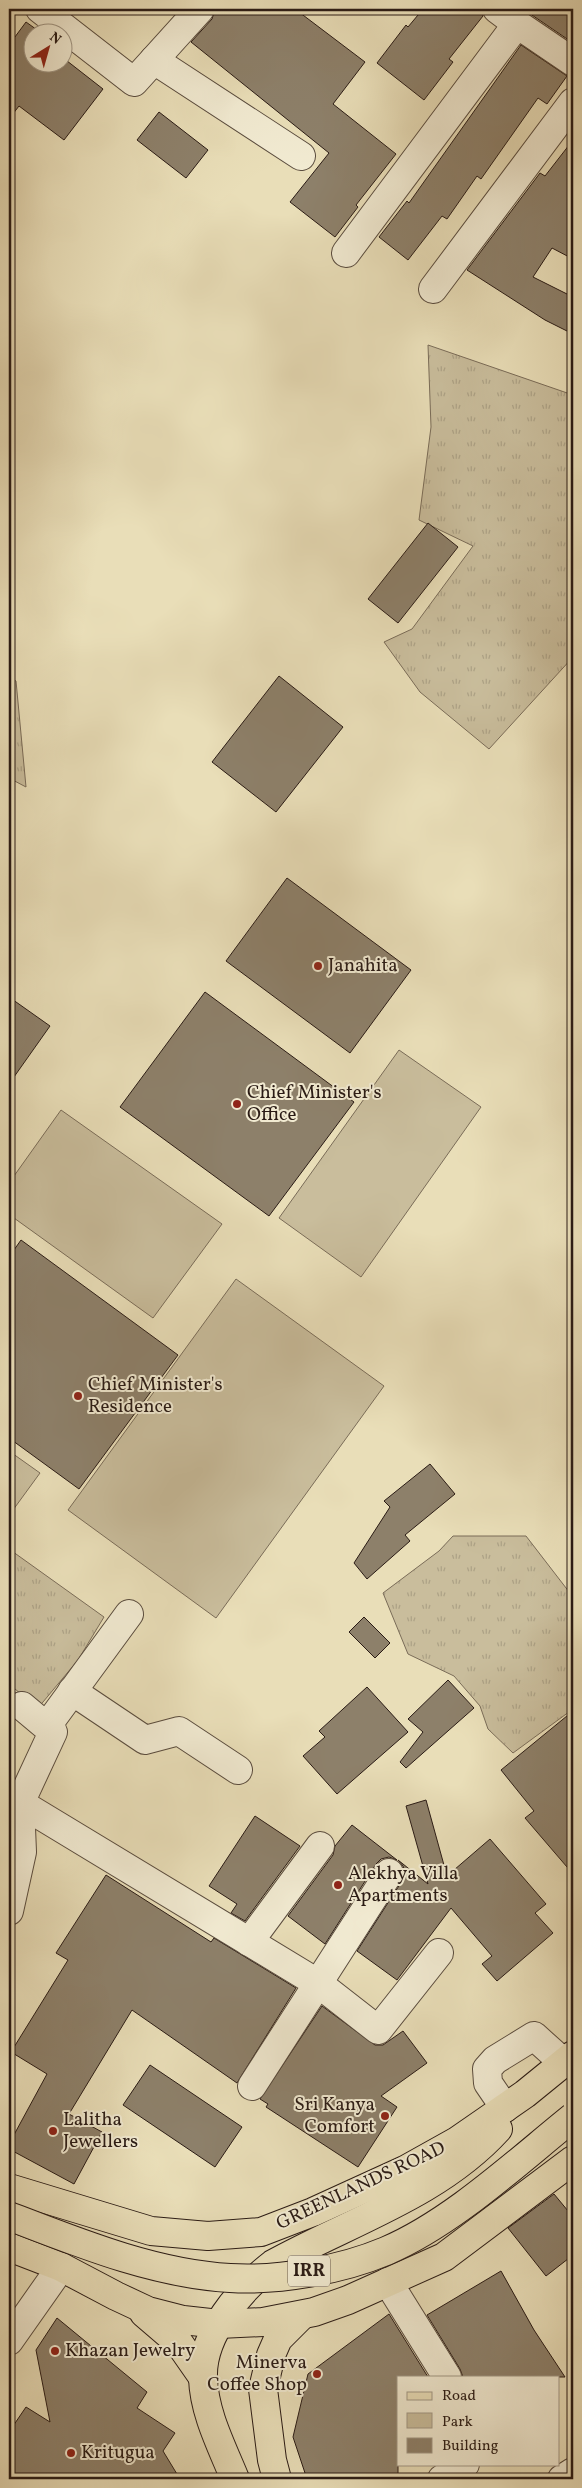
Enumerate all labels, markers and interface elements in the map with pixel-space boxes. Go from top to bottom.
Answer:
north arrow [22,22,72,72]
text: N [45,28,65,49]
place label: Janahita [328,953,398,979]
marker: Janahita [312,960,324,972]
place label: Chief Minister's Office [247,1080,382,1128]
marker: Chief Minister's Office [231,1098,243,1110]
place label: Chief Minister's Residence [88,1372,223,1420]
marker: Chief Minister's Residence [72,1390,84,1402]
place label: Alekhya Villa Apartments [348,1861,459,1909]
marker: Alekhya Villa Apartments [332,1879,344,1891]
place label: Sri Kanya Comfort [294,2092,375,2140]
place label: Lalitha Jewellers [63,2107,138,2155]
marker: Sri Kanya Comfort [379,2110,391,2122]
marker: Lalitha Jewellers [47,2125,59,2137]
street label: GREENLANDS ROAD [272,2135,450,2237]
road number: IRR [288,2256,330,2286]
place label: Khazan Jewelry [65,2338,195,2364]
marker: Khazan Jewelry [49,2345,61,2357]
place label: Minerva Coffee Shop [207,2350,307,2398]
marker: Minerva Coffee Shop [311,2368,323,2380]
legend [397,2376,560,2466]
text: Road [442,2386,476,2407]
text: Park [442,2412,473,2433]
text: Building [442,2436,499,2457]
place label: Kritugua [81,2440,155,2466]
marker: Kritugua [65,2447,77,2459]

